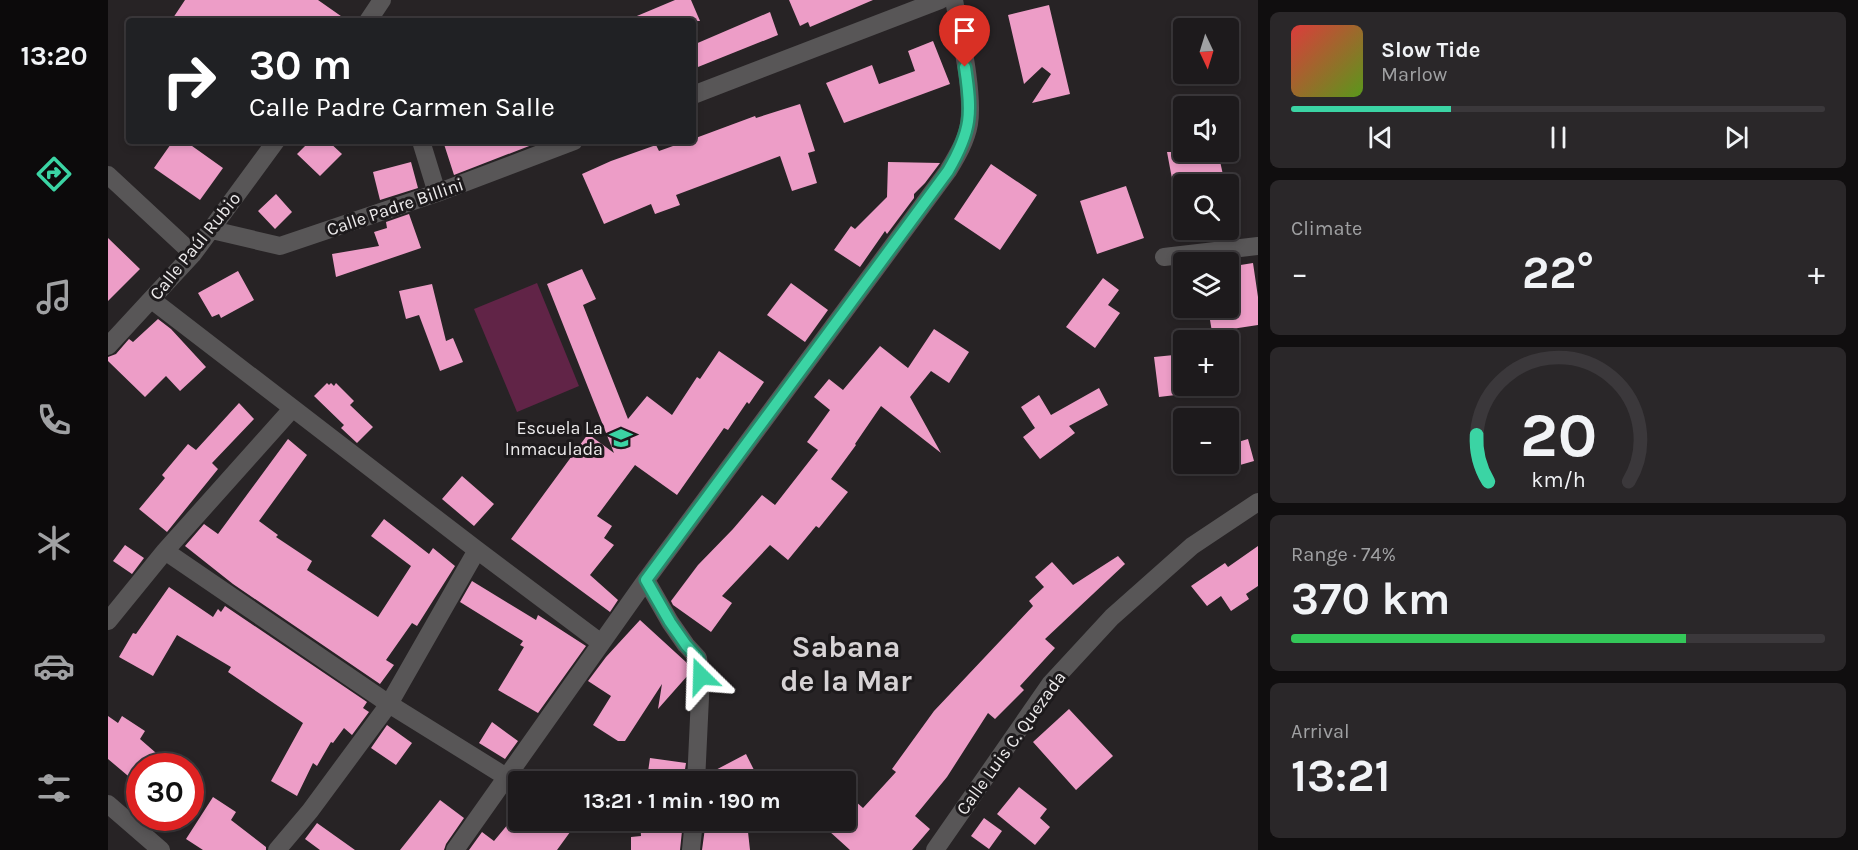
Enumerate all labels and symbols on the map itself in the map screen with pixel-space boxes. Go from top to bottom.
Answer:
pin [939,5,990,67]
north arrow [1173,18,1239,84]
street label: Calle Padre Billini [324,173,466,241]
street label: Calle Paúl Rubio [145,188,245,304]
place label: Escuela La Inmaculada [505,417,603,460]
school or university icon: Escuela La Inmaculada [608,425,634,451]
district label: Sabana de la Mar [780,629,912,699]
position arrow [669,644,733,708]
street label: Calle Luis C. Quezada [951,667,1071,819]
speed limit sign: 30 [126,753,204,831]

